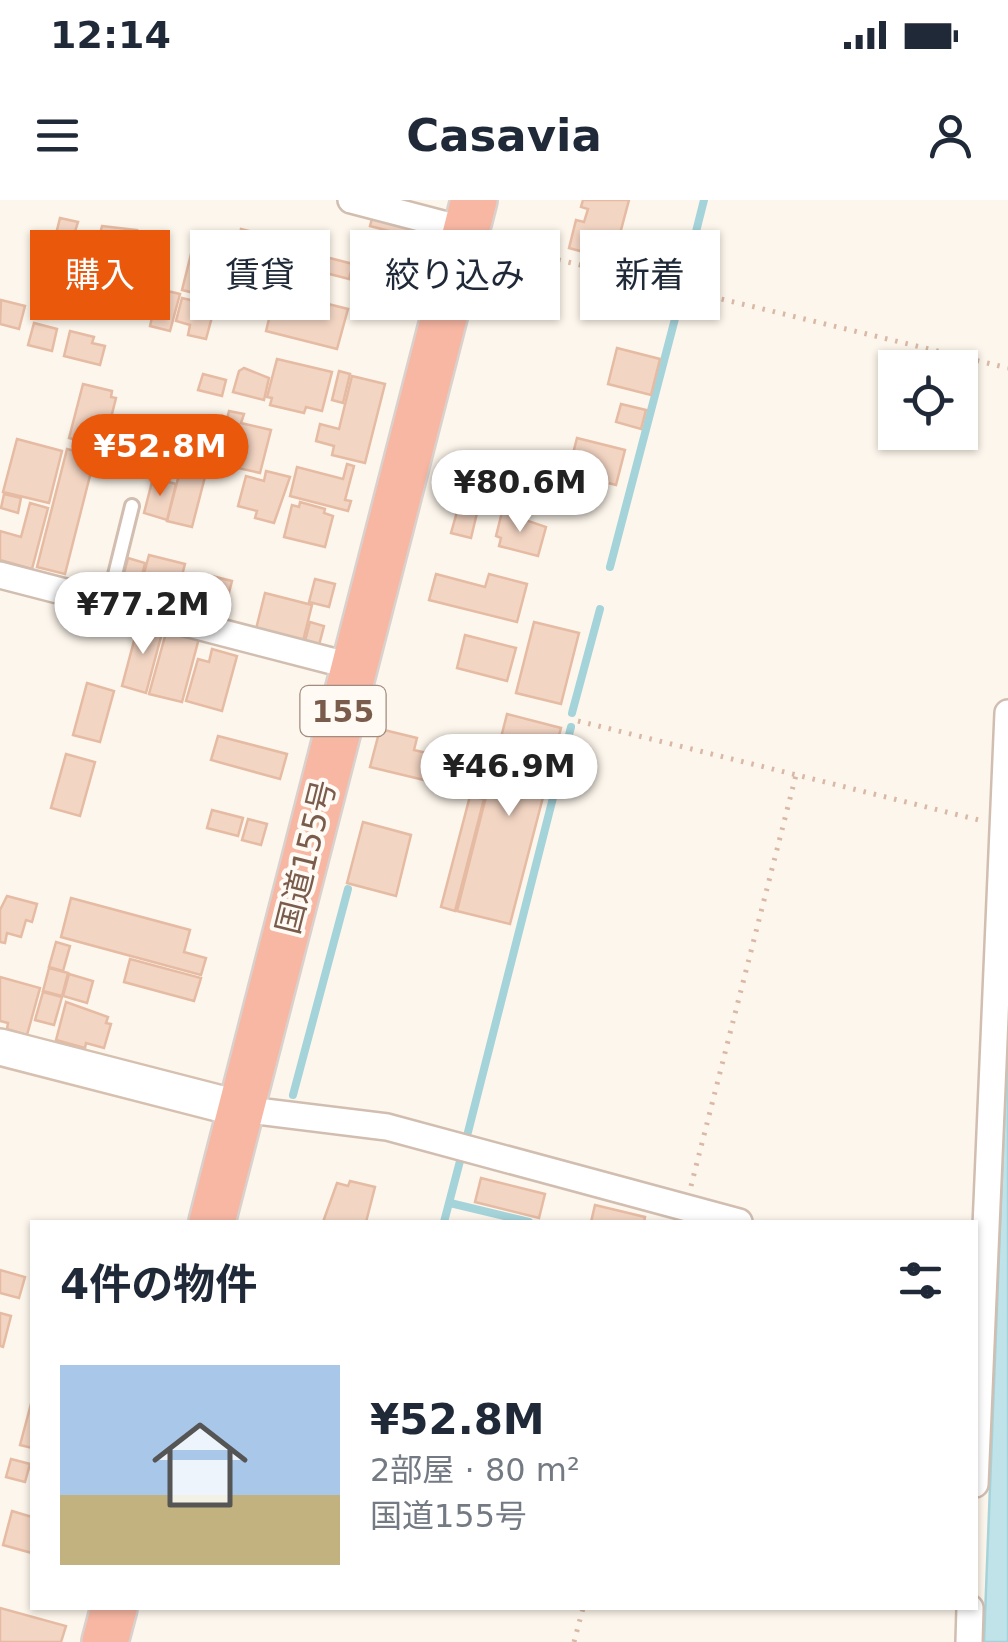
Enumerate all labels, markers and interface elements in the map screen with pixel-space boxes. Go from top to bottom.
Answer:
text: 12:14 [50,13,171,57]
icon: menu [30,108,85,163]
icon: person [923,108,978,163]
text: Casavia [406,109,602,162]
chip: 購入 [30,230,170,320]
chip: 賃貸 [190,230,330,320]
chip: 絞り込み [350,230,560,320]
chip: 新着 [580,230,720,320]
map controls [878,350,978,450]
button: locate [878,350,978,450]
pin: ¥52.8M [79,414,241,499]
text: ¥52.8M [93,427,227,465]
pin: ¥80.6M [439,450,601,535]
text: ¥80.6M [453,463,587,501]
pin: ¥77.2M [62,572,224,657]
text: ¥77.2M [76,585,210,623]
road number: 155 [300,686,386,736]
pin: ¥46.9M [428,734,590,819]
text: ¥46.9M [442,747,576,785]
street label: 国道155号 [269,776,343,938]
icon: filters [893,1253,948,1308]
text: 4件の物件 [60,1260,257,1309]
text: ¥52.8M [370,1395,545,1444]
icon: home [140,1405,260,1525]
text: 2部屋 · 80 m² [370,1451,580,1489]
text: 国道155号 [370,1497,527,1535]

